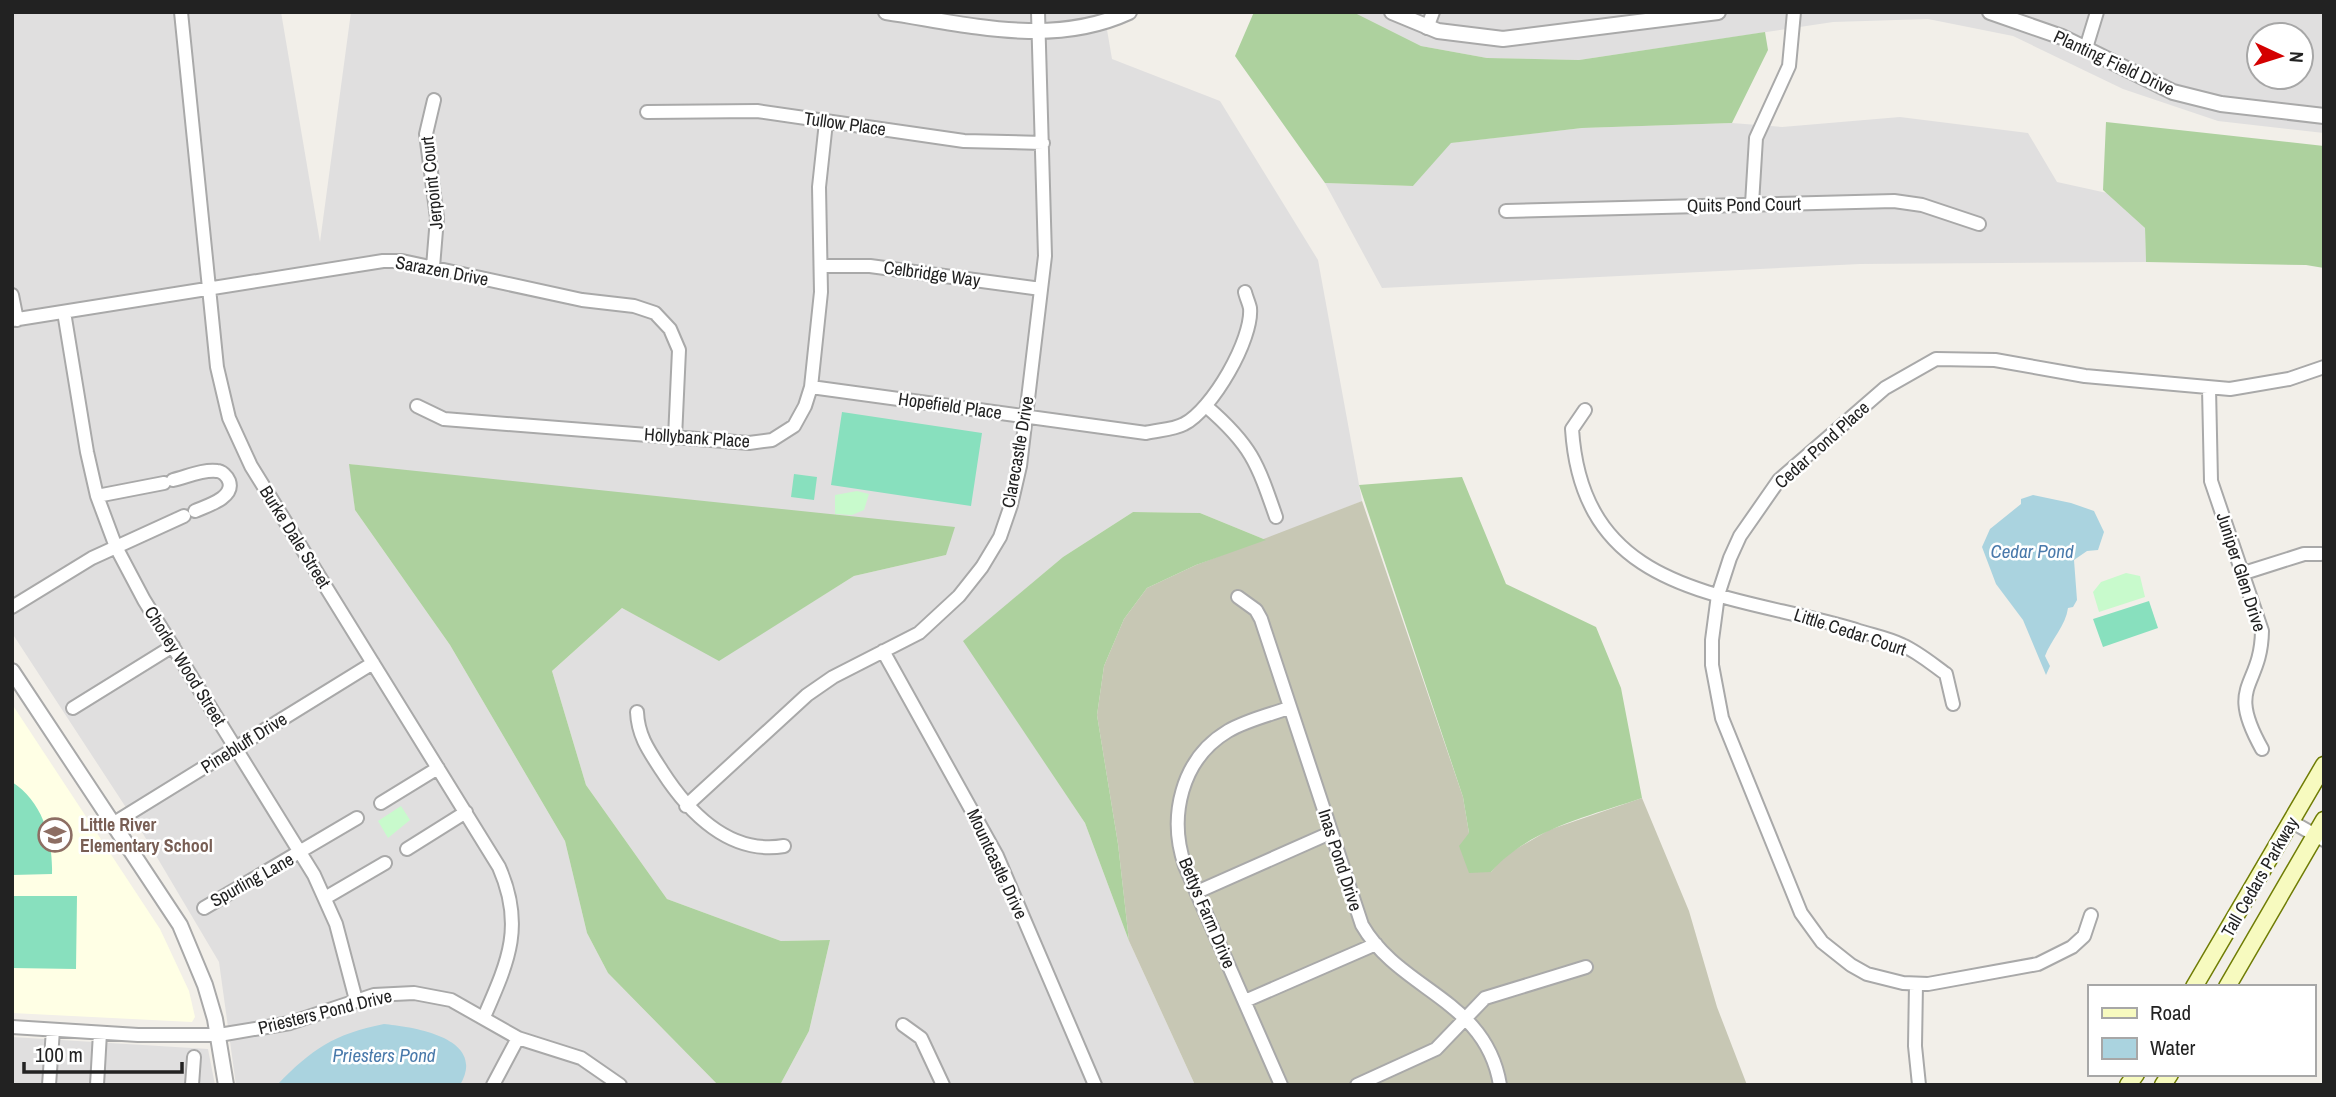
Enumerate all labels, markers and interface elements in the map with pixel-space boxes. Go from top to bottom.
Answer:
north arrow [2245,21,2315,91]
street label: Planting Field Drive [2050,24,2179,101]
text: N [2284,51,2310,64]
street label: Tullow Place [803,105,888,142]
street label: Jerpoint Court [414,135,449,231]
street label: Quits Pond Court [1687,191,1801,218]
street label: Sarazen Drive [393,249,491,292]
street label: Celbridge Way [882,254,982,293]
street label: Hopefield Place [897,386,1003,425]
street label: Clarecastle Drive [995,394,1040,510]
street label: Cedar Pond Place [1769,395,1875,494]
street label: Hollybank Place [643,421,751,454]
street label: Burke Dale Street [254,481,337,593]
street label: Juniper Glen Drive [2210,509,2273,635]
water label: Cedar Pond [1990,538,2074,564]
street label: Chorley Wood Street [139,601,232,730]
street label: Little Cedar Court [1791,602,1909,661]
street label: Pinebluff Drive [196,706,292,779]
street label: Mountcastle Drive [961,805,1034,923]
street label: Inas Pond Drive [1312,806,1369,914]
place label: Little River Elementary School [80,812,213,858]
street label: Tall Cedars Parkway [2215,812,2304,941]
school or university icon: Little River Elementary School [36,816,74,854]
street label: Spurling Lane [205,846,298,913]
street label: Bettys Farm Drive [1173,854,1242,972]
street label: Priesters Pond Drive [255,983,394,1040]
legend [2088,985,2315,1076]
text: Road [2150,998,2191,1027]
scale bar [24,1030,182,1074]
text: Water [2150,1033,2196,1062]
text: 100 m [35,1040,83,1069]
water label: Priesters Pond [332,1042,436,1068]

